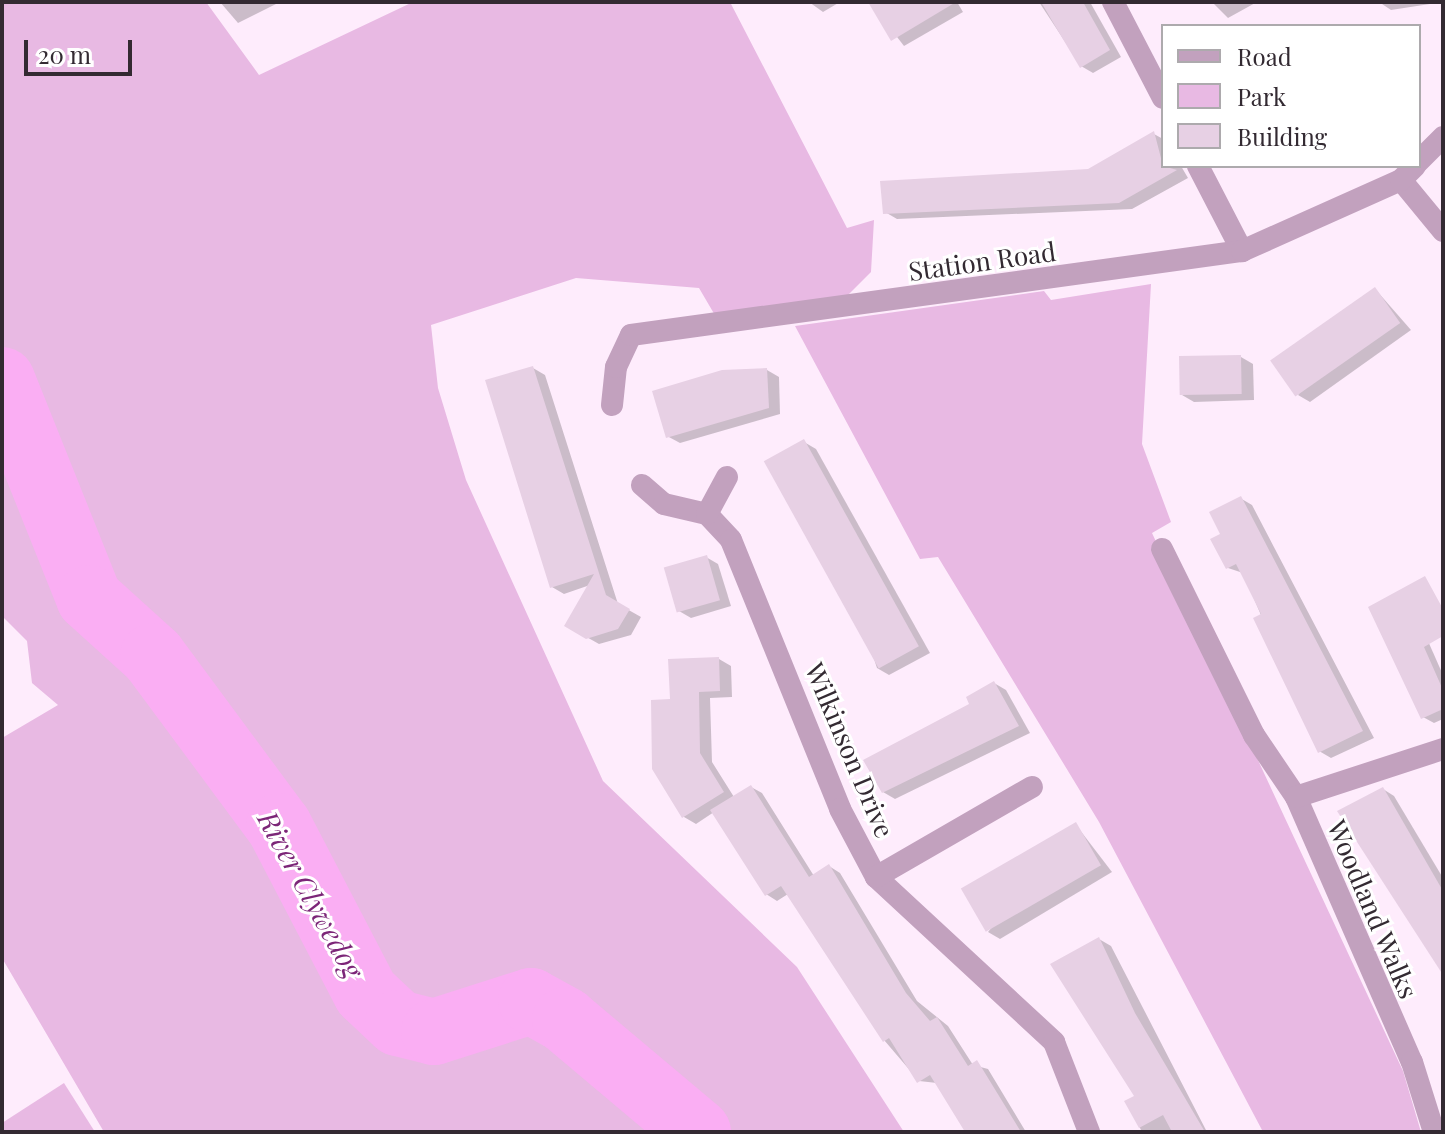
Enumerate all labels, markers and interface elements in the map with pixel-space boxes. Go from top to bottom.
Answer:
scale bar [28,24,136,74]
legend [1161,24,1421,168]
text: 20 m [38,38,91,70]
text: Road [1237,40,1292,72]
text: Park [1237,80,1286,112]
text: Building [1237,120,1327,152]
street label: Station Road [906,235,1058,287]
street label: Wilkinson Drive [799,658,901,842]
water label: River Clywedog [251,805,371,983]
street label: Woodland Walks [1321,815,1425,1003]

